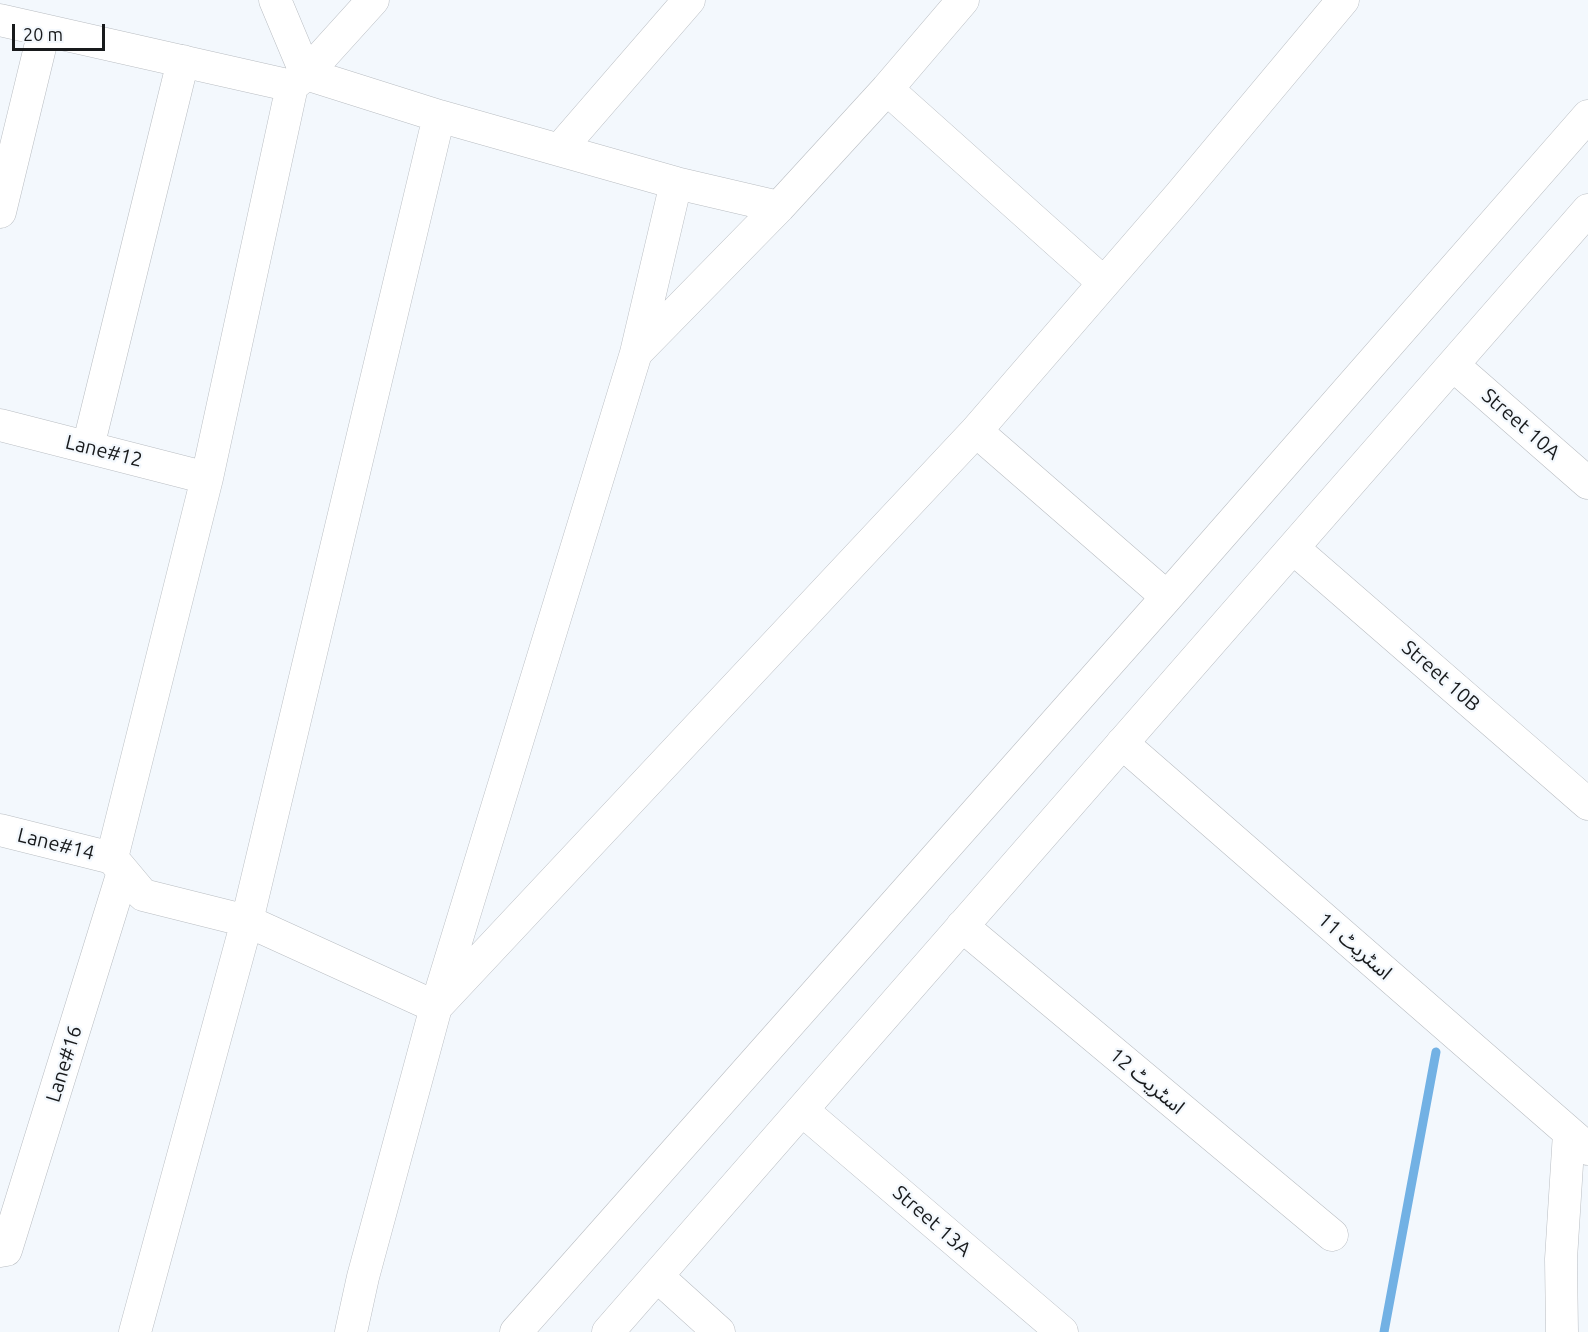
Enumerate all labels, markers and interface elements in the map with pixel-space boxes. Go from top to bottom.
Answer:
scale bar [15,12,108,50]
text: 20 m [23,24,63,44]
street label: Street 10A [1477,383,1565,465]
street label: Lane#12 [63,430,145,472]
street label: Street 10B [1397,636,1485,716]
street label: Lane#14 [15,823,97,865]
street label: اسٹریٹ 11 [1313,907,1397,985]
street label: Lane#16 [41,1023,87,1105]
street label: اسٹریٹ 12 [1105,1043,1189,1119]
street label: Street 13A [888,1180,976,1262]

